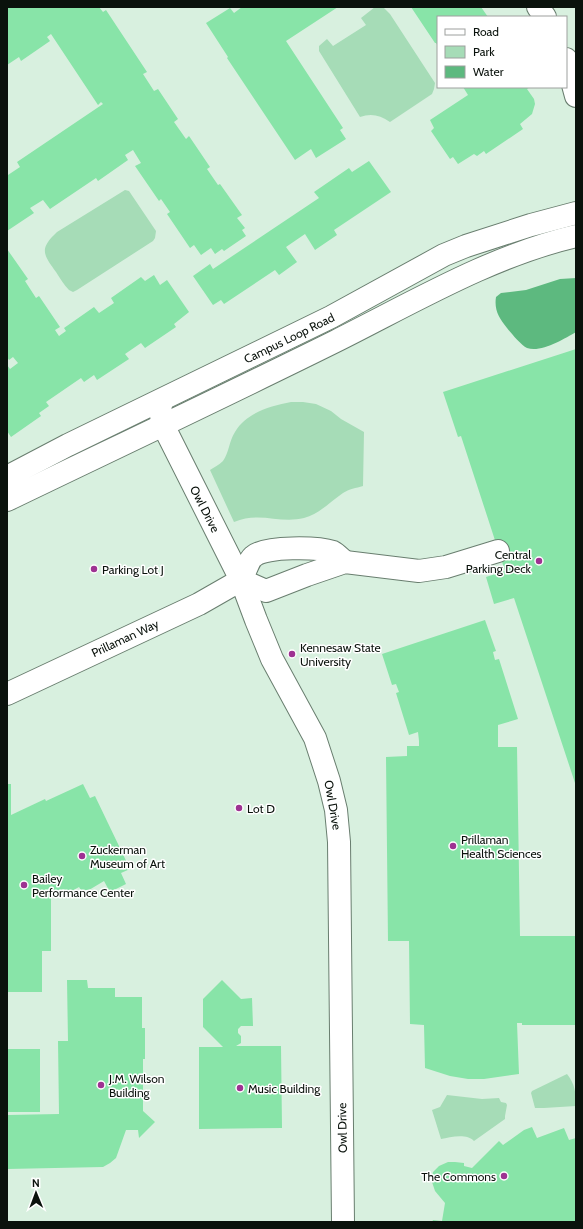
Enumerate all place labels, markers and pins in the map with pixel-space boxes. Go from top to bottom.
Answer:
place label: Central Parking Deck [466,547,532,576]
marker: Central Parking Deck [534,556,544,566]
place label: Parking Lot J [102,562,164,577]
marker: Parking Lot J [89,564,99,574]
place label: Kennesaw State University [300,640,381,669]
marker: Kennesaw State University [287,649,297,659]
place label: Lot D [247,801,275,816]
marker: Lot D [234,803,244,813]
place label: Prillaman Health Sciences [461,832,542,861]
marker: Prillaman Health Sciences [448,841,458,851]
place label: Zuckerman Museum of Art [90,842,165,871]
marker: Zuckerman Museum of Art [77,851,87,861]
place label: Bailey Performance Center [32,871,134,900]
marker: Bailey Performance Center [19,880,29,890]
place label: J.M. Wilson Building [108,1071,165,1100]
marker: J.M. Wilson Building [96,1080,106,1090]
place label: Music Building [248,1081,321,1096]
marker: Music Building [235,1083,245,1093]
place label: The Commons [421,1169,496,1184]
marker: The Commons [499,1171,509,1181]

